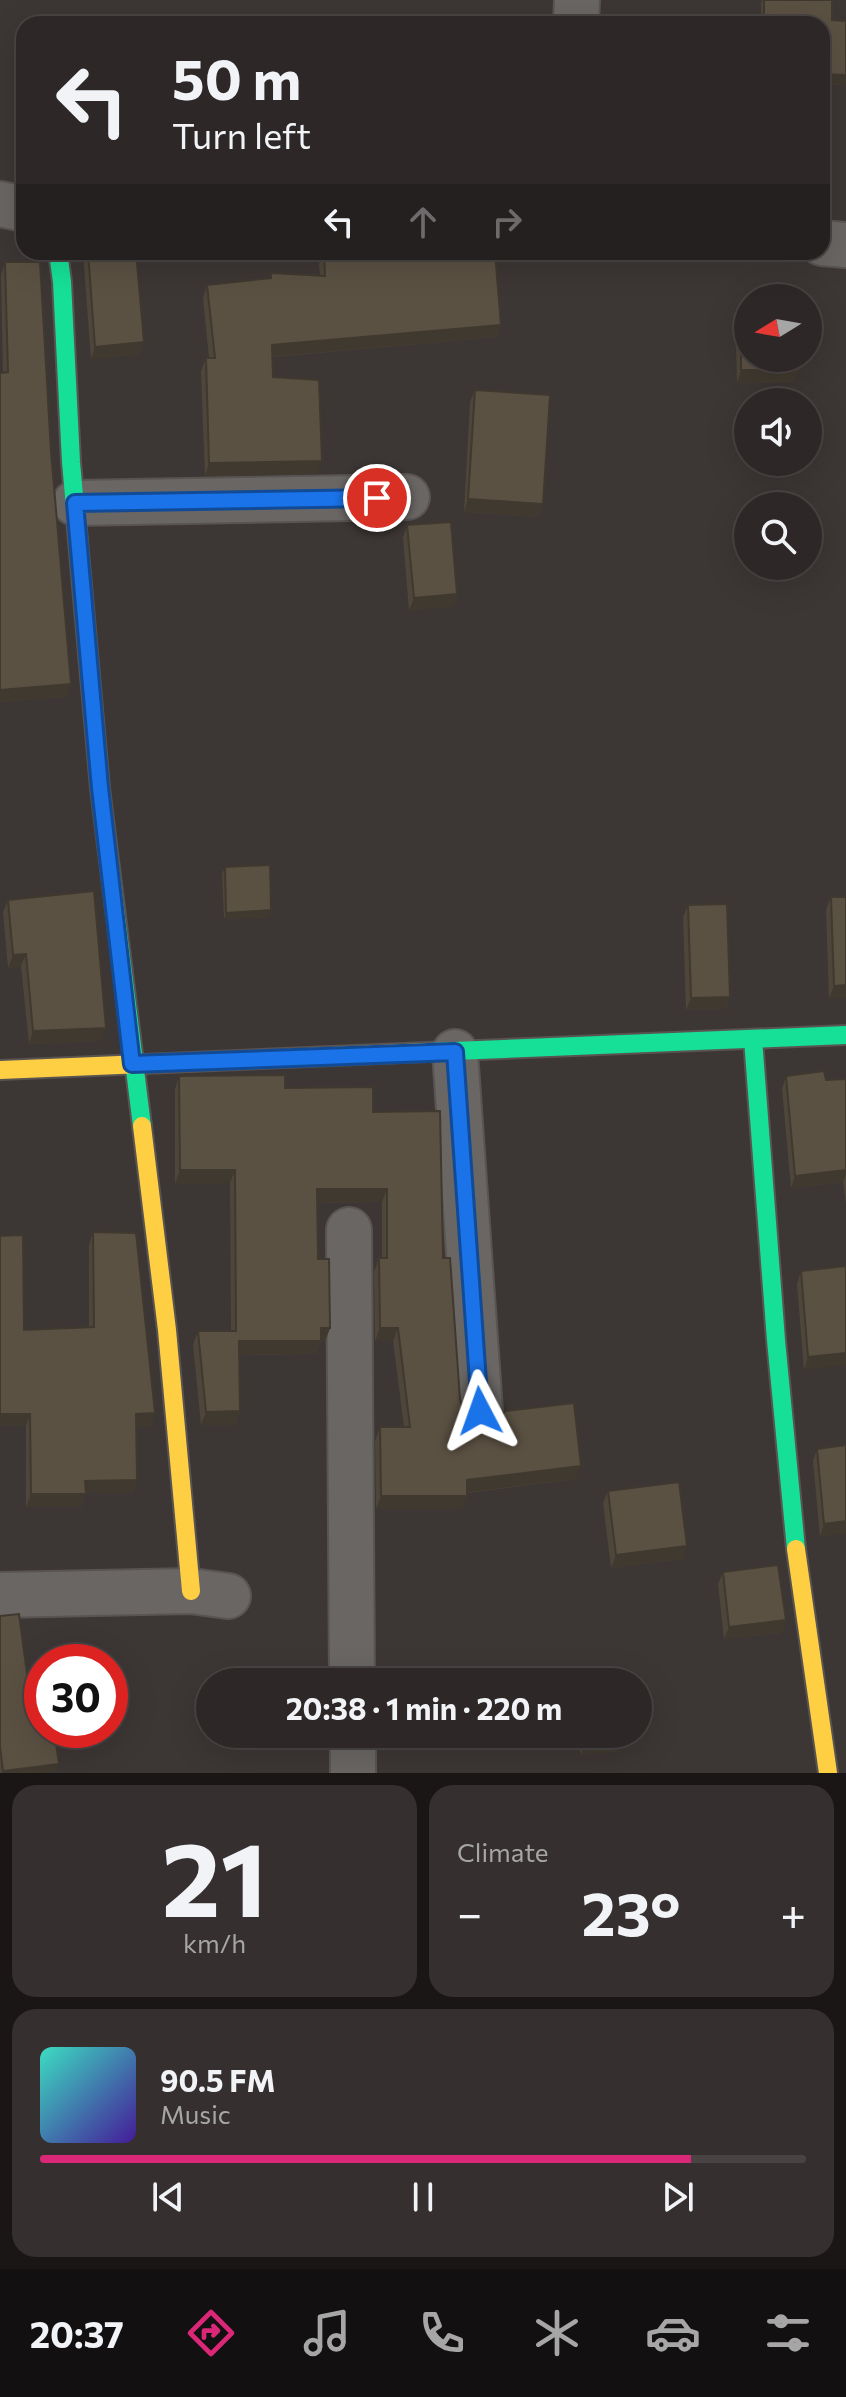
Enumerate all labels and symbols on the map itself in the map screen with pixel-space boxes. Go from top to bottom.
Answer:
north arrow [734,284,822,372]
pin [343,464,411,532]
position arrow [438,1369,522,1453]
speed limit sign: 30 [24,1644,128,1748]

